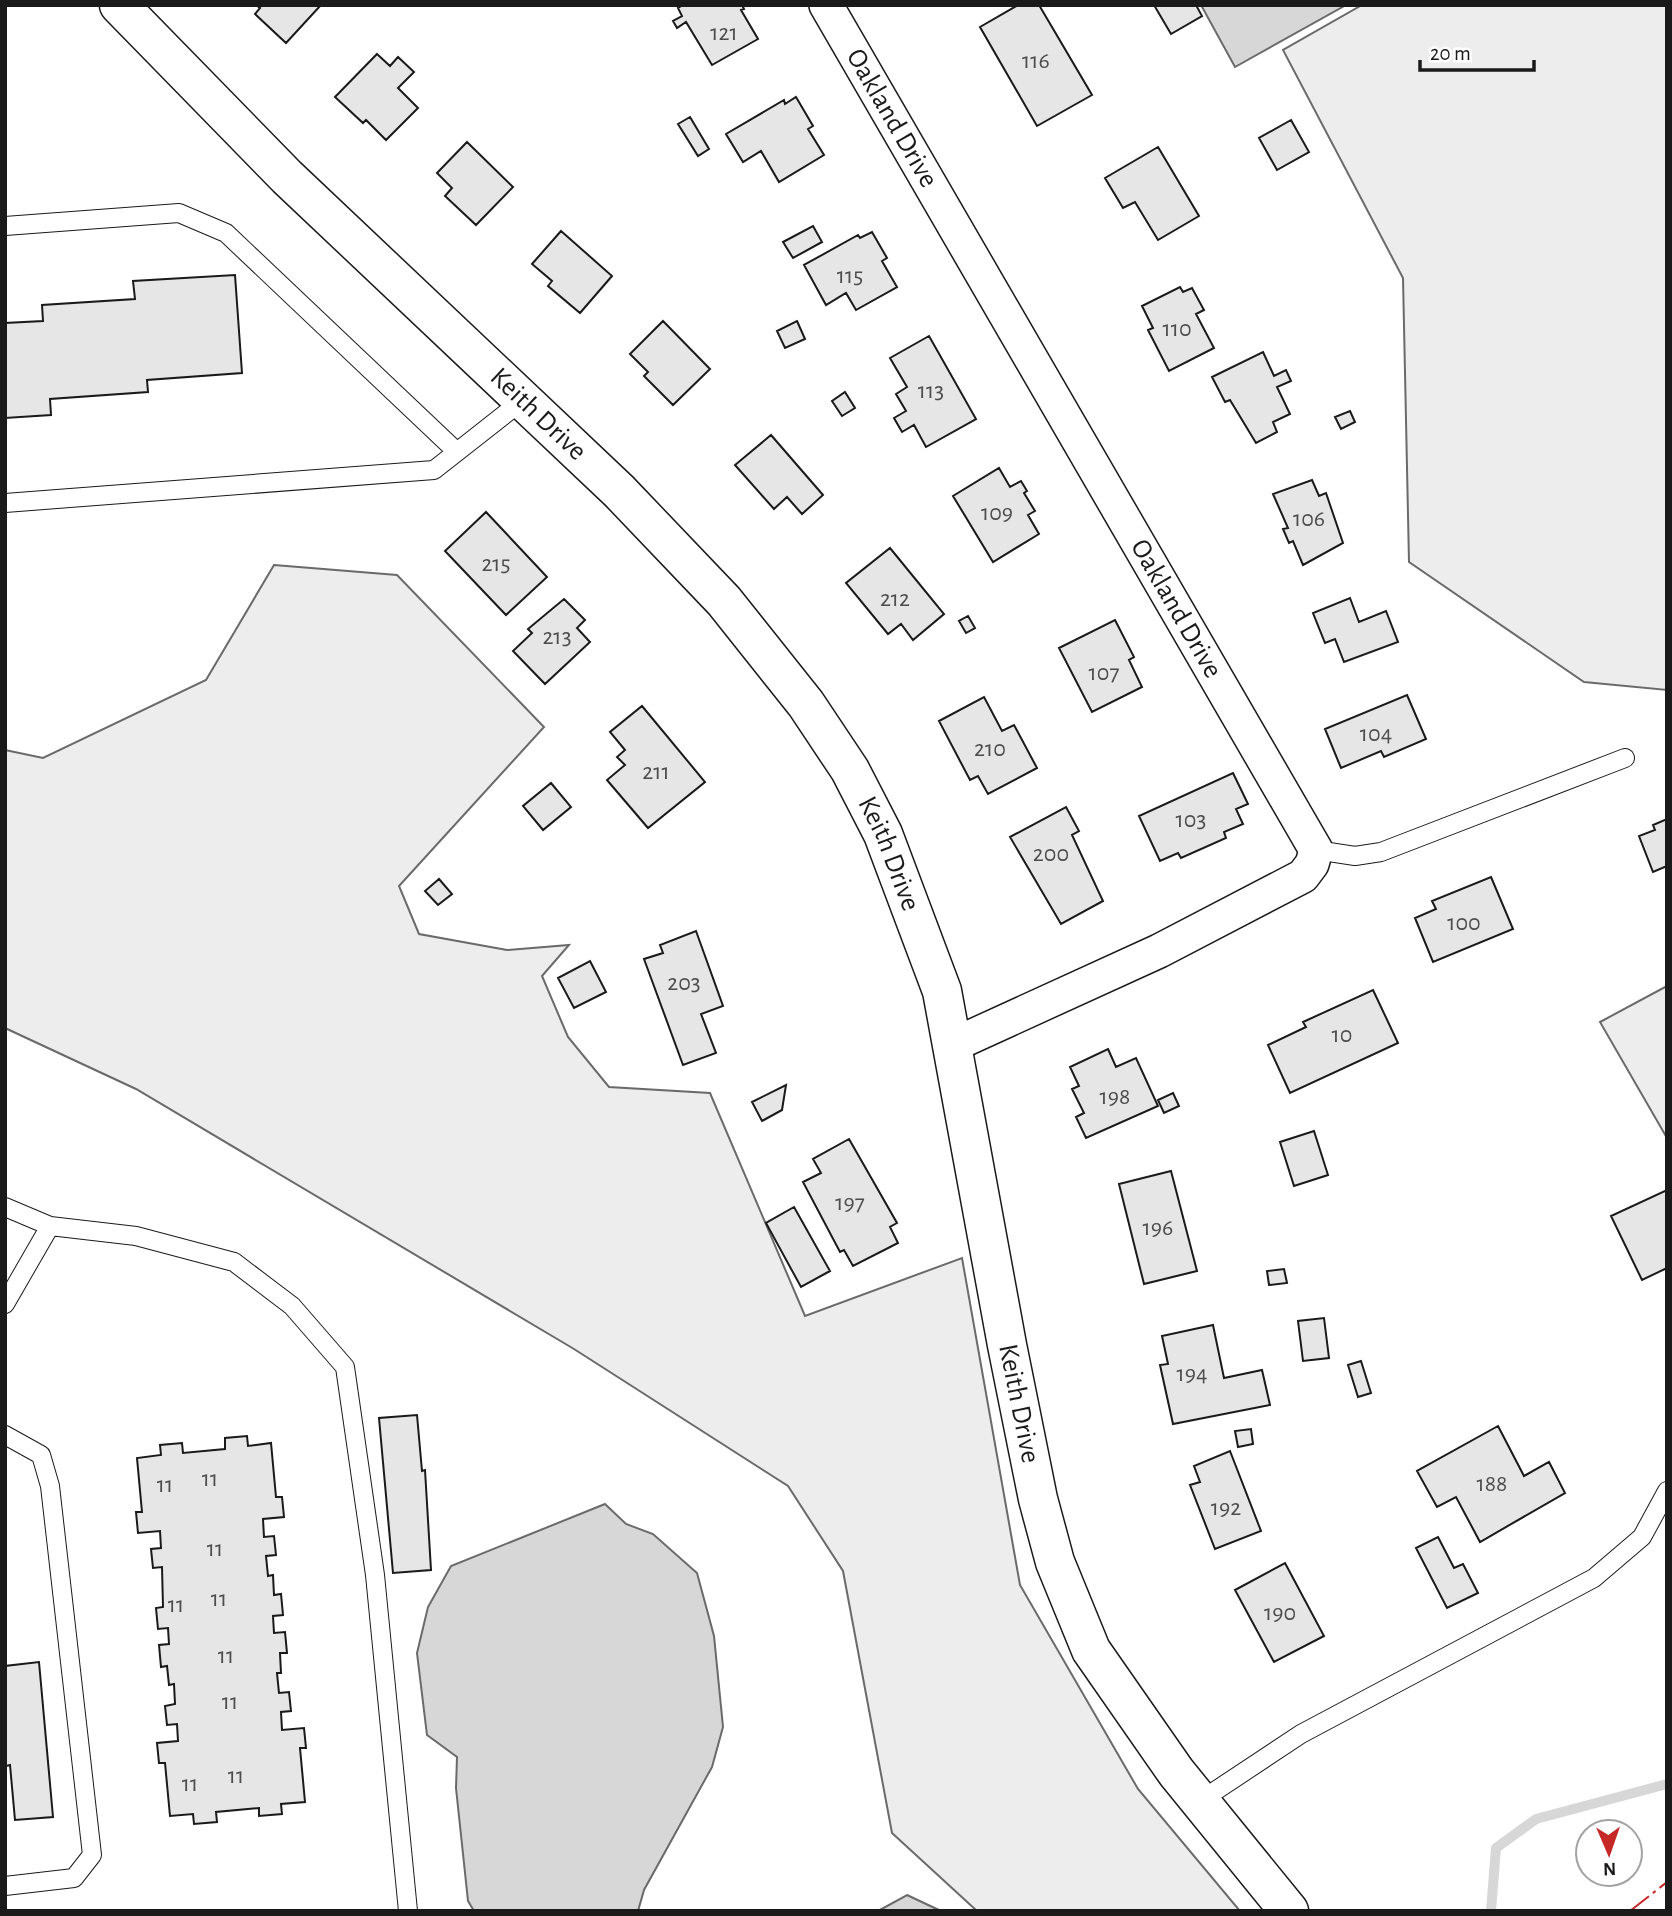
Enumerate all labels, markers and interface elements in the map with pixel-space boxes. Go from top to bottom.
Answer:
house number: 121 [710,21,738,45]
scale bar [1420,28,1534,72]
text: 20 m [1430,43,1471,64]
street label: Oakland Drive [841,44,943,192]
house number: 116 [1022,49,1050,73]
house number: 115 [837,264,863,288]
house number: 110 [1162,317,1192,341]
street label: Keith Drive [485,363,592,466]
house number: 113 [918,379,944,403]
house number: 109 [981,501,1013,525]
house number: 106 [1293,507,1325,531]
street label: Oakland Drive [1125,535,1227,683]
house number: 215 [481,552,511,576]
house number: 212 [880,587,910,611]
house number: 213 [542,625,572,649]
house number: 107 [1089,661,1119,685]
house number: 104 [1360,722,1392,746]
house number: 210 [974,737,1006,761]
house number: 211 [642,760,670,784]
street label: Keith Drive [852,792,925,915]
house number: 103 [1176,808,1206,832]
house number: 200 [1033,842,1069,866]
house number: 100 [1447,911,1481,935]
house number: 203 [667,971,701,995]
house number: 10 [1332,1023,1352,1047]
house number: 198 [1100,1085,1130,1109]
house number: 197 [835,1191,865,1215]
house number: 196 [1143,1216,1173,1240]
street label: Keith Drive [993,1342,1044,1466]
house number: 194 [1176,1362,1208,1386]
house number: 11 [202,1467,218,1491]
house number: 188 [1476,1472,1508,1496]
house number: 11 [157,1473,173,1497]
house number: 192 [1211,1496,1241,1520]
house number: 11 [207,1537,223,1561]
house number: 11 [211,1587,227,1611]
house number: 11 [168,1593,184,1617]
house number: 190 [1264,1601,1296,1625]
house number: 11 [218,1644,234,1668]
house number: 11 [222,1690,238,1714]
house number: 11 [228,1764,244,1788]
house number: 11 [182,1772,198,1796]
north arrow [1574,1818,1644,1888]
text: N [1603,1859,1616,1878]

